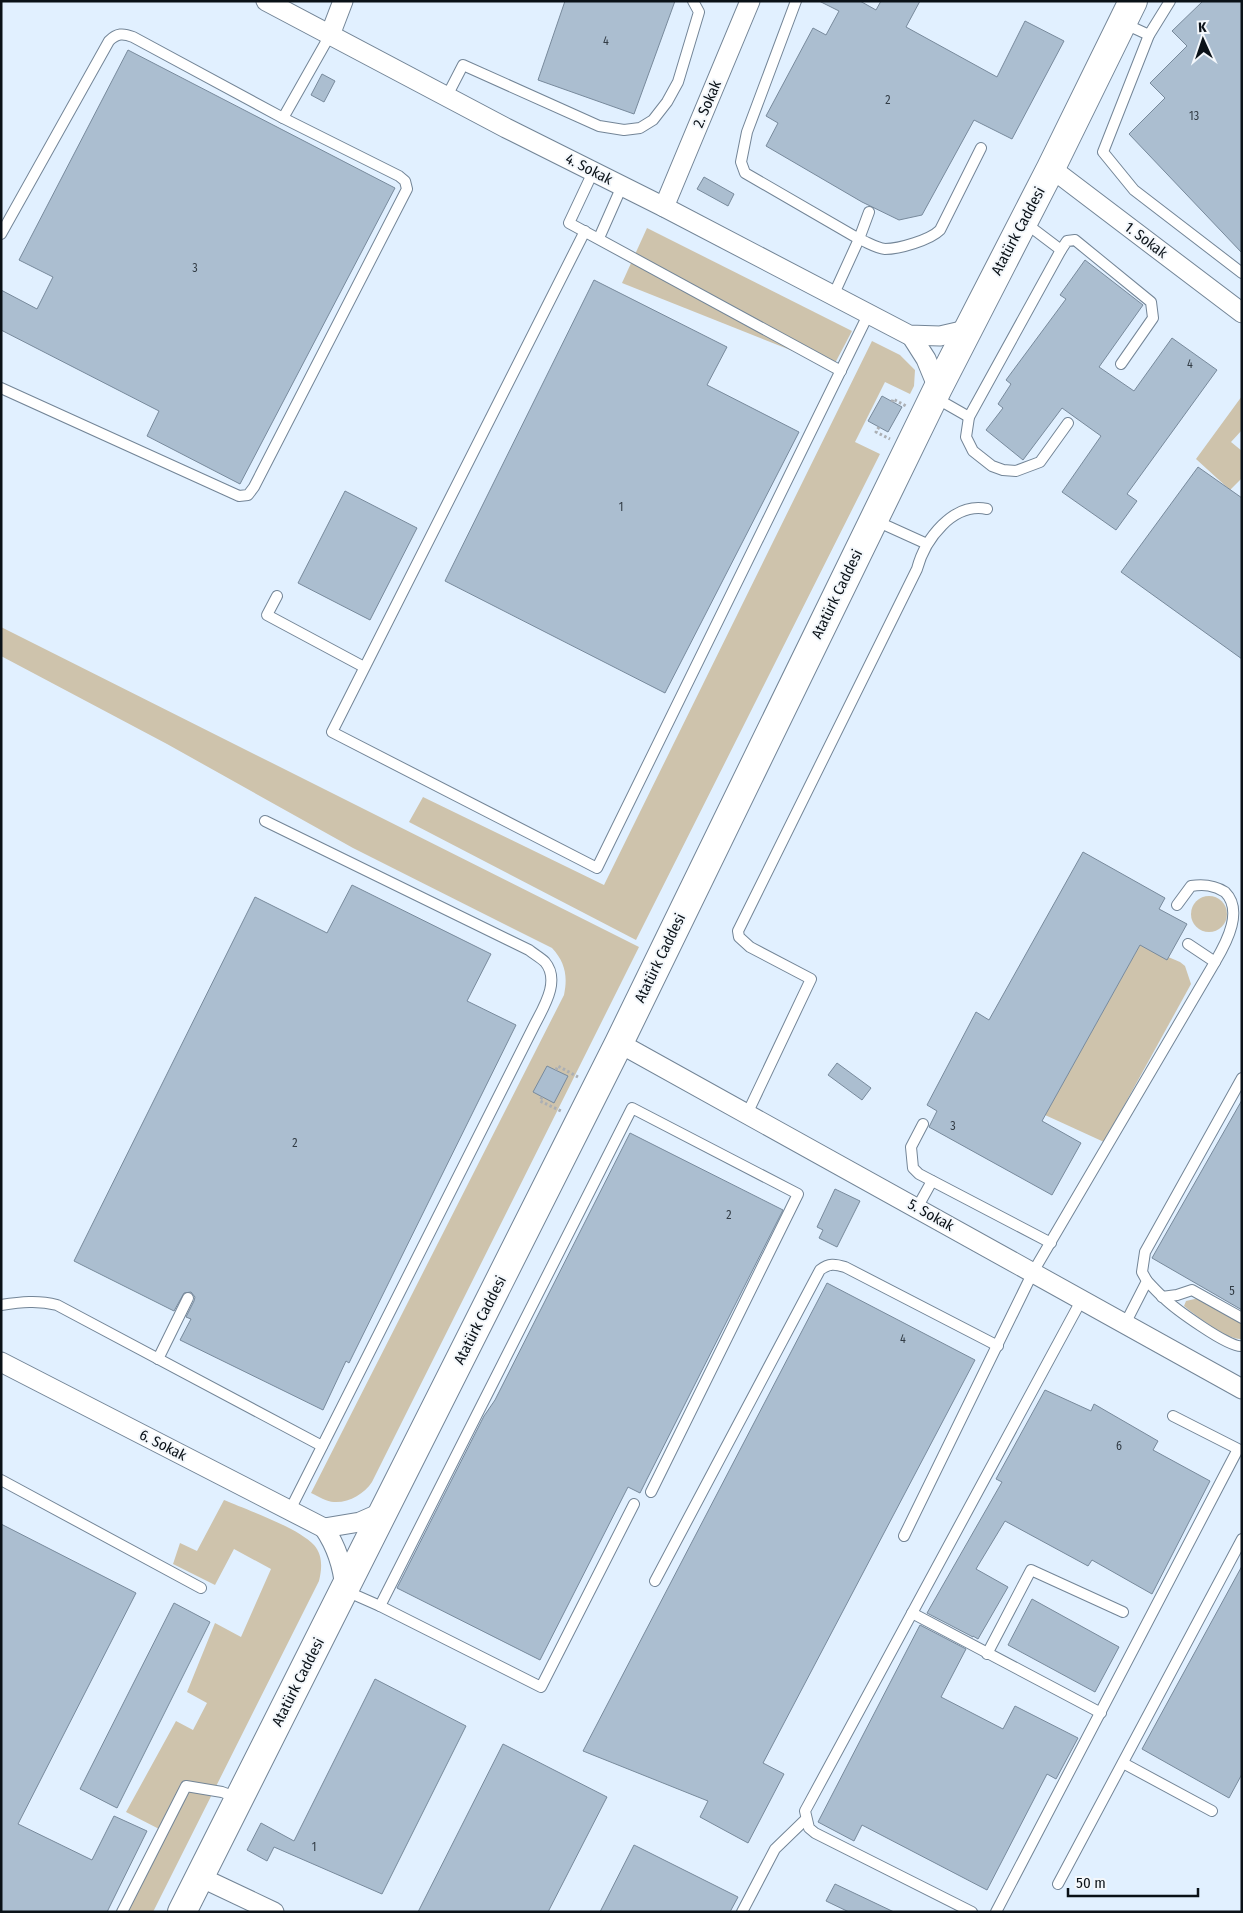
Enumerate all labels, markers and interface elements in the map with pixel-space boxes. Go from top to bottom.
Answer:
north arrow [1178,15,1228,65]
text: K [1198,19,1208,36]
house number: 4 [603,34,609,48]
street label: 2. Sokak [689,78,725,130]
house number: 2 [885,93,891,107]
house number: 13 [1189,109,1199,123]
street label: 4. Sokak [562,150,616,188]
street label: Atatürk Caddesi [987,184,1049,278]
street label: 1. Sokak [1121,218,1171,262]
house number: 3 [192,261,198,275]
house number: 4 [1187,357,1193,371]
house number: 1 [619,500,623,514]
street label: Atatürk Caddesi [808,546,866,642]
street label: Atatürk Caddesi [631,910,689,1006]
house number: 3 [950,1119,956,1133]
house number: 2 [292,1136,298,1150]
street label: 5. Sokak [905,1195,957,1235]
house number: 2 [726,1208,732,1222]
street label: Atatürk Caddesi [450,1273,510,1367]
house number: 5 [1229,1284,1235,1298]
house number: 4 [900,1332,906,1346]
street label: 6. Sokak [136,1425,190,1465]
house number: 6 [1116,1439,1122,1453]
street label: Atatürk Caddesi [268,1635,328,1729]
house number: 1 [312,1840,316,1854]
scale bar [1068,1866,1198,1898]
text: 50 m [1076,1874,1106,1892]

